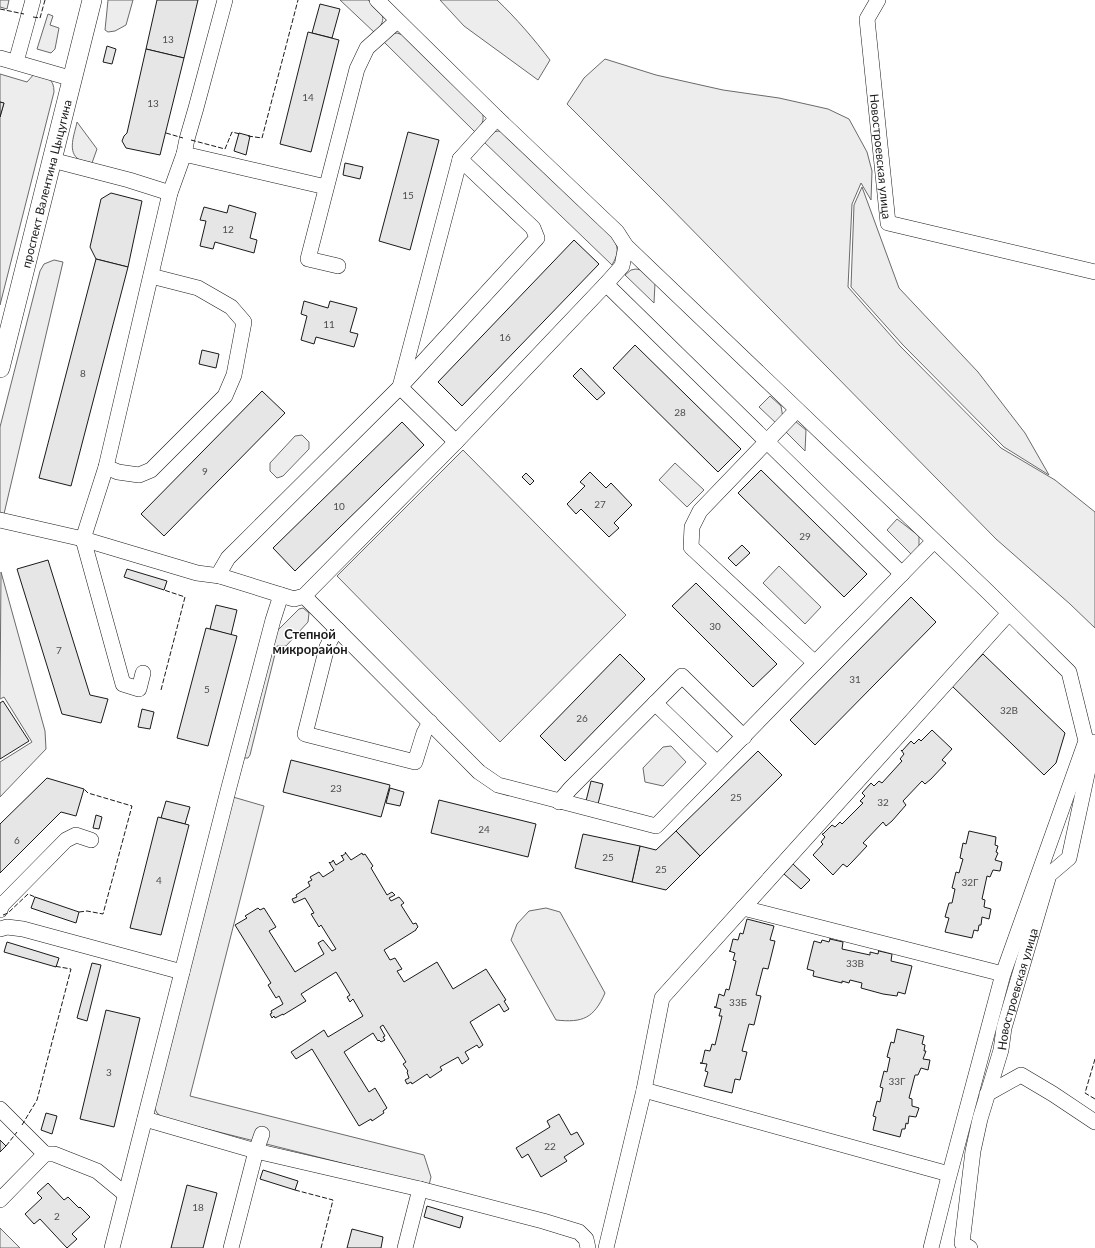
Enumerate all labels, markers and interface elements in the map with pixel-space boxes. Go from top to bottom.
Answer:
house number: 13 [162,33,174,45]
house number: 14 [302,91,314,103]
street label: Новостроевская улица [867,93,895,220]
house number: 13 [147,97,159,109]
street label: проспект Валентина Цыцугина [18,98,74,269]
house number: 15 [402,189,414,201]
house number: 12 [222,223,234,235]
house number: 11 [323,318,335,330]
house number: 16 [499,331,511,343]
house number: 8 [80,367,86,379]
house number: 28 [674,406,686,418]
house number: 9 [202,465,208,477]
house number: 27 [594,498,606,510]
house number: 10 [333,500,345,512]
house number: 29 [799,530,811,542]
house number: 30 [709,620,721,632]
district label: Степной микрорайон [272,626,348,657]
house number: 7 [56,644,62,656]
house number: 31 [849,673,861,685]
house number: 5 [204,683,210,695]
house number: 32В [1000,704,1018,716]
house number: 26 [576,712,588,724]
house number: 23 [330,782,342,794]
house number: 25 [730,791,742,803]
house number: 32 [877,796,889,808]
house number: 24 [478,823,490,835]
house number: 6 [14,834,20,846]
house number: 25 [602,851,614,863]
house number: 25 [655,863,667,875]
house number: 4 [156,874,162,886]
house number: 32Г [962,876,979,888]
street label: Новостроевская улица [994,926,1040,1051]
house number: 33В [846,957,864,969]
house number: 33Б [729,996,747,1008]
house number: 3 [106,1066,112,1078]
house number: 33Г [889,1075,906,1087]
house number: 22 [544,1140,556,1152]
house number: 18 [192,1201,204,1213]
house number: 2 [54,1210,60,1222]

